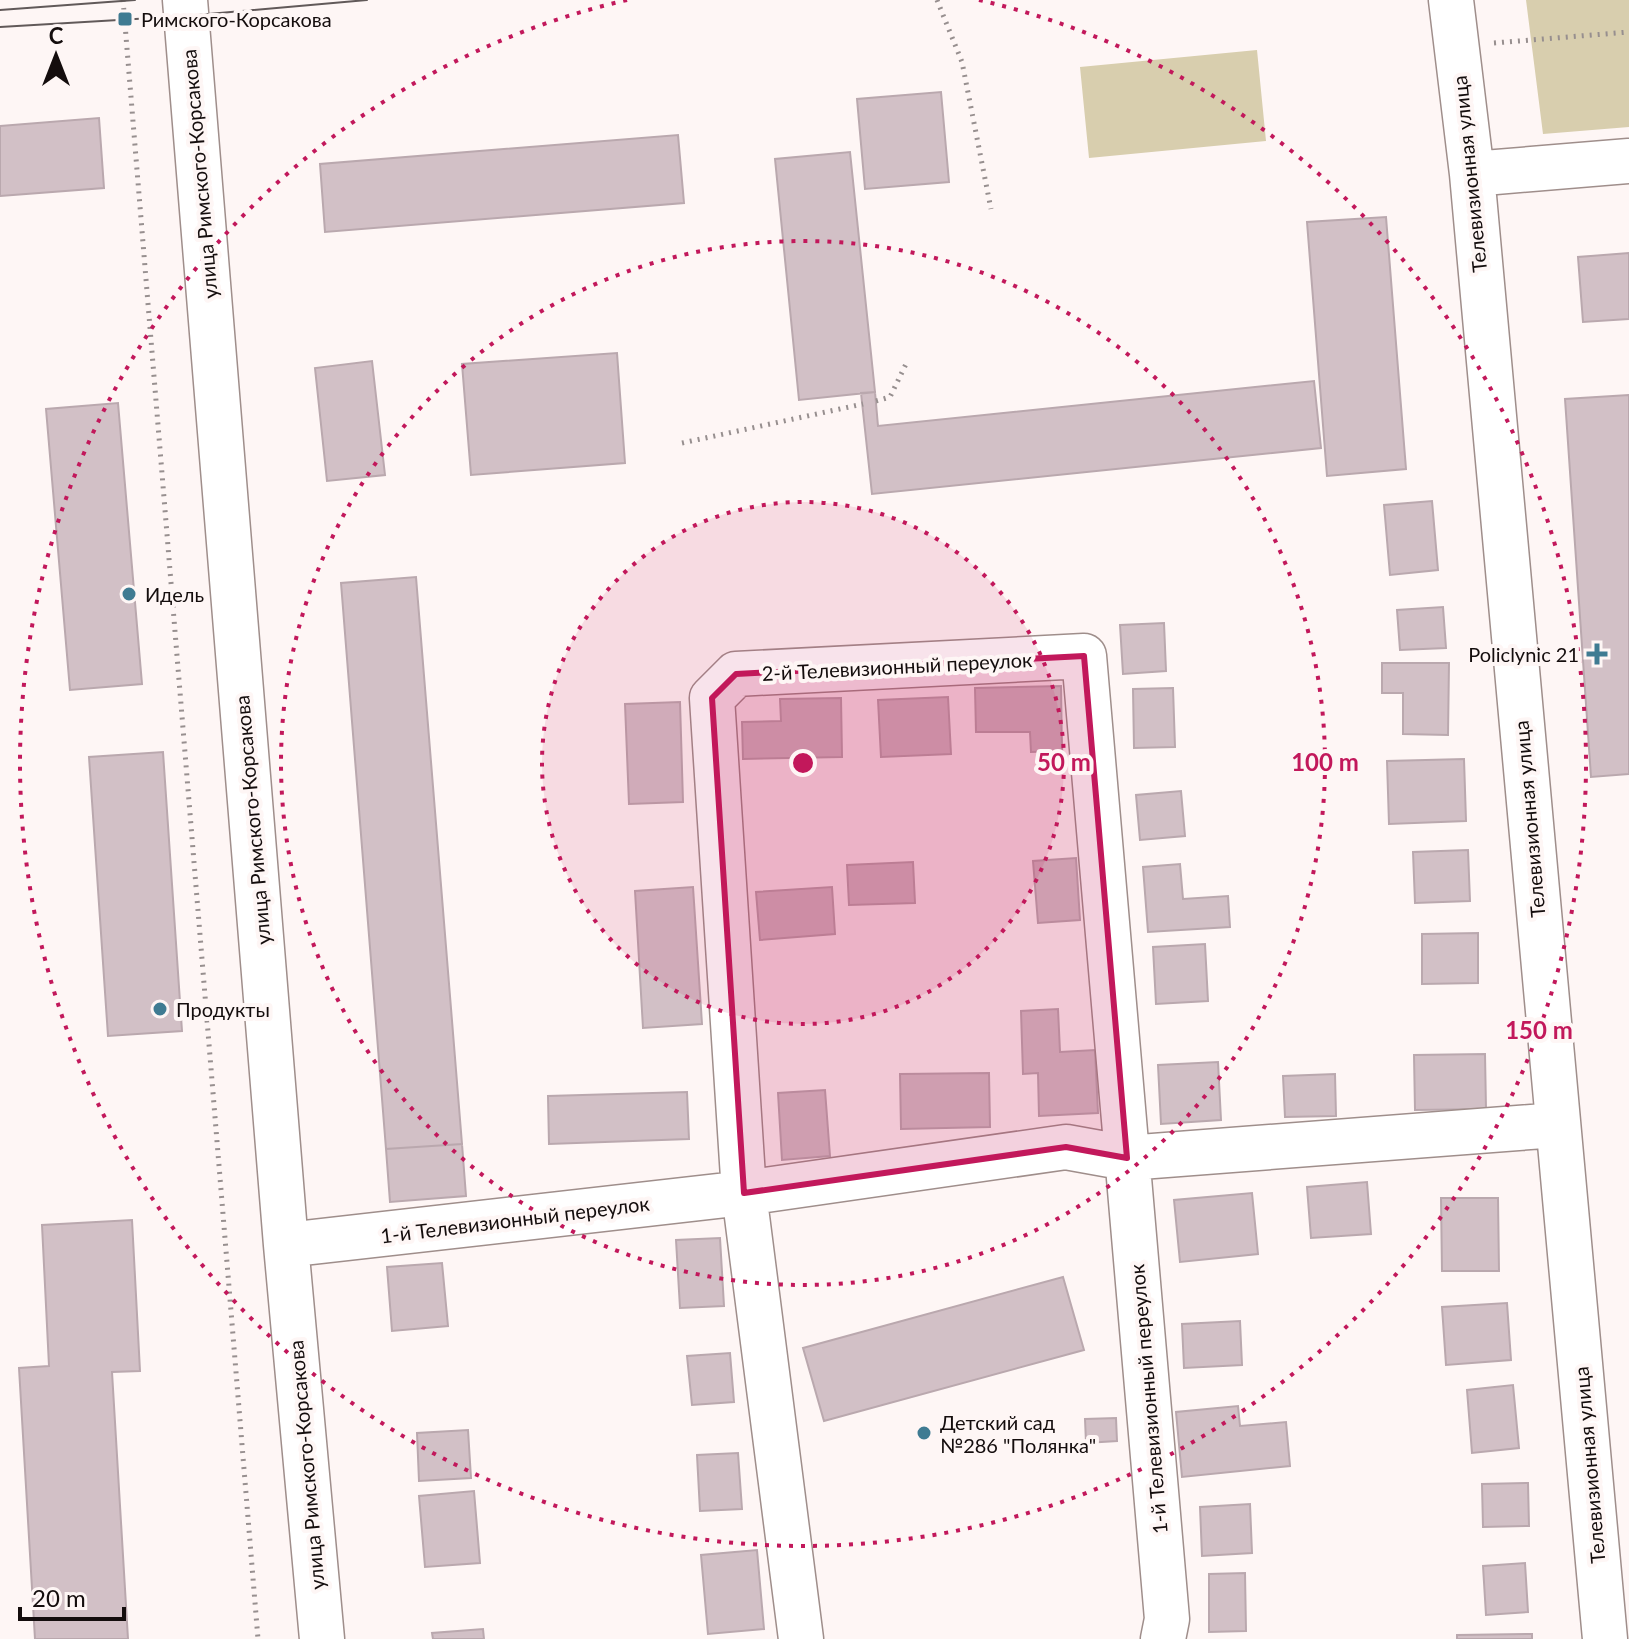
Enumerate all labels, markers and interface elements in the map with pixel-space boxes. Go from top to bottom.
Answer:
place label: Римского-Корсакова [141,7,332,31]
marker: Римского-Корсакова [116,10,134,28]
north arrow [16,16,96,96]
text: С [49,22,64,49]
street label: улица Римского-Корсакова [176,48,222,300]
street label: Телевизионная улица [1447,75,1491,273]
place label: Идель [145,582,204,606]
marker: Идель [120,585,138,603]
place label: Policlynic 21 [1468,642,1579,666]
marker: Policlynic 21 [1586,643,1608,665]
street label: 2-й Телевизионный переулок [761,647,1033,685]
street label: улица Римского-Корсакова [229,694,275,946]
street label: Телевизионная улица [1508,720,1550,918]
text: 50 m [1037,747,1091,776]
text: 100 m [1291,747,1359,776]
centre of rings [789,749,817,777]
place label: Продукты [176,997,270,1021]
marker: Продукты [151,1000,169,1018]
text: 150 m [1505,1015,1573,1044]
street label: 1-й Телевизионный переулок [379,1191,651,1247]
street label: 1-й Телевизионный переулок [1124,1262,1172,1535]
street label: улица Римского-Корсакова [283,1339,329,1591]
street label: Телевизионная улица [1568,1366,1610,1564]
place label: Детский сад №286 "Полянка" [940,1410,1096,1457]
marker: Детский сад №286 "Полянка" [915,1424,933,1442]
scale bar [20,1571,124,1621]
text: 20 m [32,1583,86,1612]

